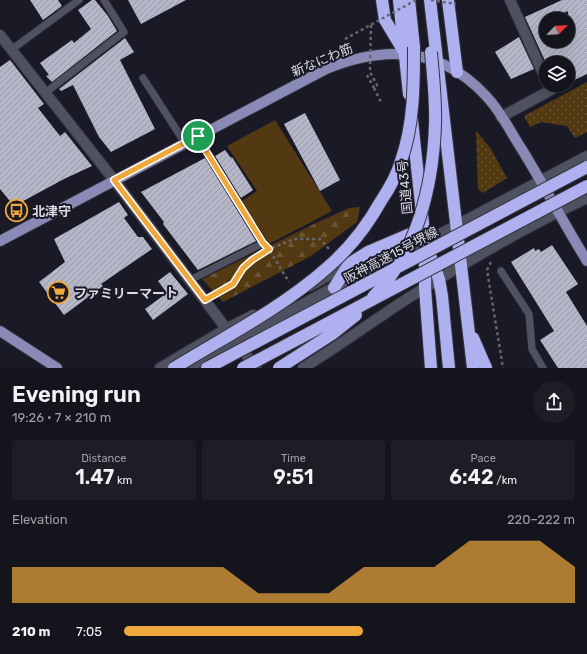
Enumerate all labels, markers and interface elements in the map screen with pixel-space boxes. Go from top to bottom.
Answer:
north arrow [539,12,575,48]
map controls [539,12,575,92]
street label: 新なにわ筋 [289,40,355,80]
button: layers [539,56,575,92]
pin [181,119,215,153]
icon: arrive [187,125,209,147]
street label: 国道43号 [395,159,415,215]
bus stop icon: 北津守 [4,198,30,224]
place label: 北津守 [32,204,71,219]
street label: 阪神高速15号堺線 [341,224,441,286]
supermarket icon: ファミリーマート [46,280,72,306]
place label: ファミリーマート [74,286,178,301]
text: Evening run [12,381,141,408]
button: share [533,381,575,423]
text: 19:26 · 7 × 210 m [12,410,111,425]
text: Distance [81,452,126,465]
text: Time [281,452,306,465]
text: Pace [471,452,496,465]
text: 1.47 [75,465,114,489]
text: 9:51 [273,465,314,489]
text: 6:42 [449,465,494,489]
text: km [114,474,132,487]
text: /km [494,474,517,487]
text: Elevation [12,512,68,527]
text: 220–222 m [507,512,575,527]
text: 210 m [12,624,50,639]
text: 7:05 [76,624,102,639]

